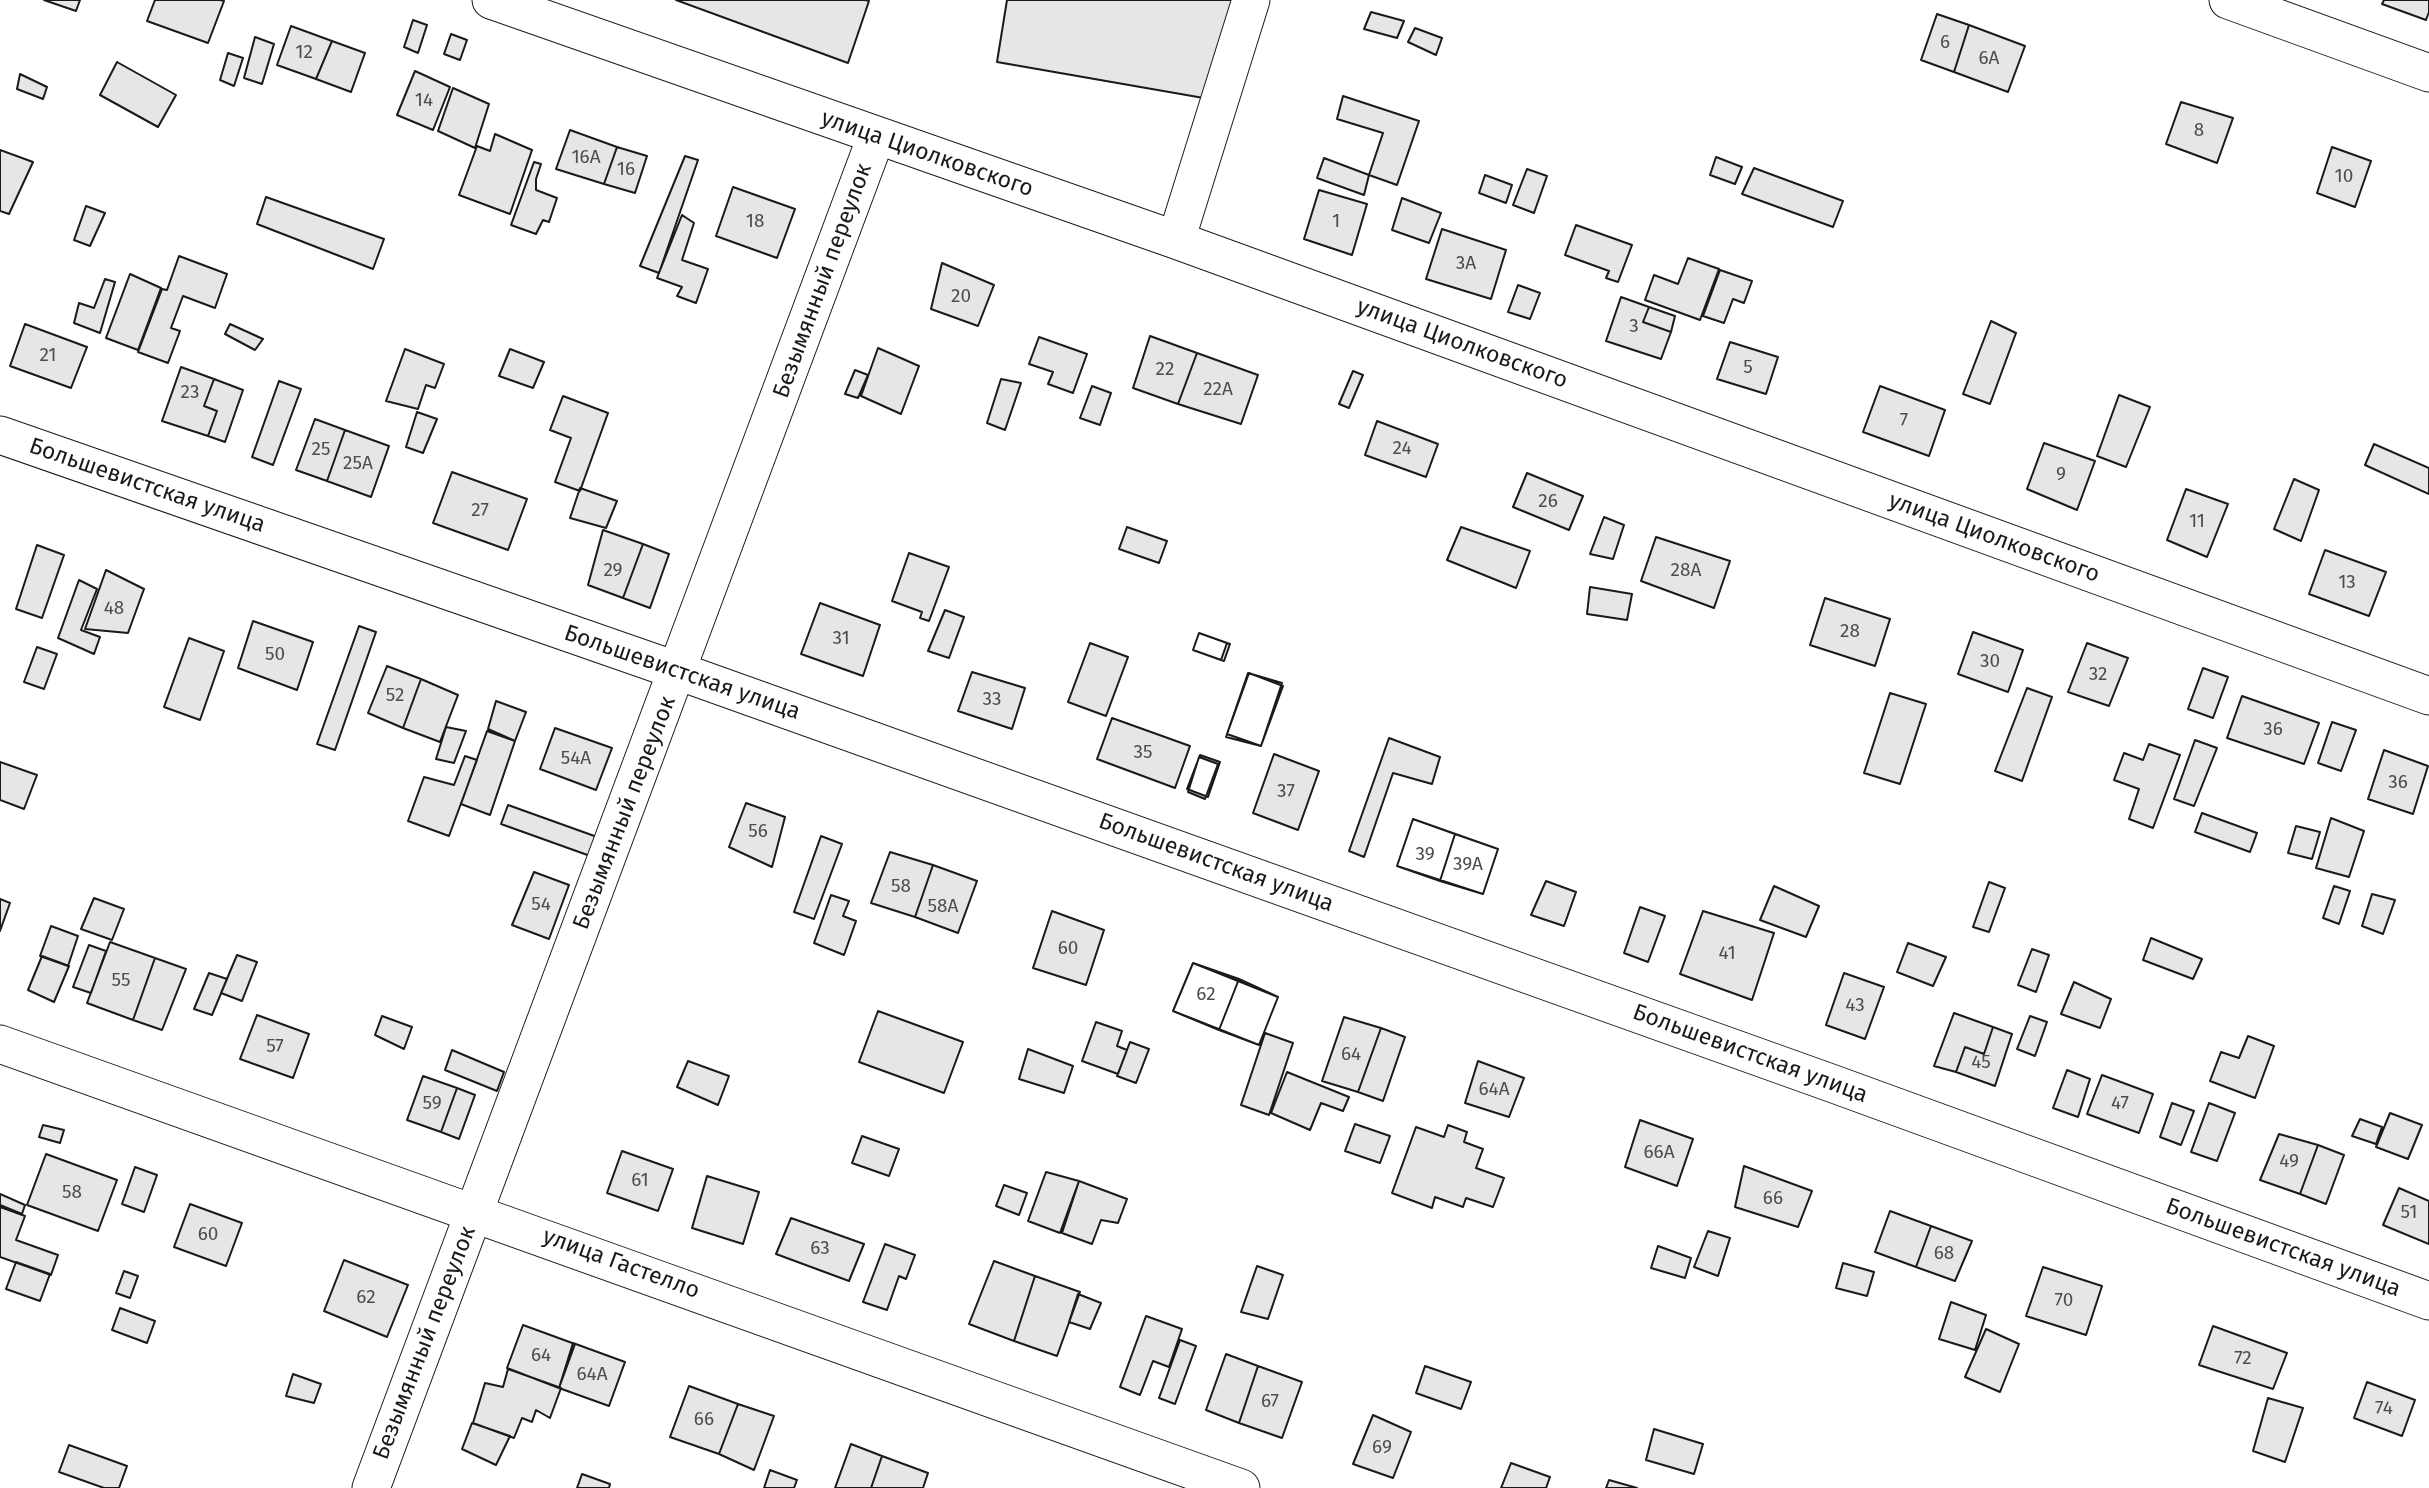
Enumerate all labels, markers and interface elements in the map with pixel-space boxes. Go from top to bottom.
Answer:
house number: 6 [1940,32,1950,54]
house number: 12 [295,42,313,64]
house number: 6А [1978,48,2000,70]
house number: 14 [415,90,433,112]
street label: улица Циолковского [817,105,1037,203]
house number: 8 [2194,120,2204,142]
house number: 16А [571,147,601,169]
house number: 16 [617,159,635,181]
street label: Безымянный переулок [768,160,878,402]
house number: 10 [2335,166,2353,188]
house number: 18 [746,211,764,233]
house number: 1 [1332,211,1340,233]
house number: 3А [1456,253,1476,275]
house number: 20 [951,286,971,308]
street label: улица Циолковского [1353,293,1571,395]
house number: 3 [1629,316,1639,338]
house number: 21 [39,345,57,367]
house number: 5 [1743,357,1753,379]
house number: 22 [1156,359,1174,381]
house number: 22А [1203,379,1233,401]
house number: 23 [181,382,199,404]
house number: 7 [1900,410,1908,432]
street label: Большевистская улица [25,433,269,539]
house number: 24 [1393,438,1411,460]
house number: 25 [312,439,330,461]
house number: 25А [343,453,373,475]
house number: 9 [2056,464,2066,486]
street label: улица Циолковского [1885,487,2103,589]
house number: 26 [1538,491,1558,513]
house number: 27 [471,500,489,522]
house number: 11 [2189,511,2205,533]
house number: 29 [603,560,623,582]
house number: 28А [1671,560,1701,582]
house number: 13 [2338,572,2356,594]
house number: 48 [104,598,124,620]
street label: Большевистская улица [560,620,804,726]
house number: 28 [1840,621,1860,643]
house number: 31 [832,628,850,650]
house number: 50 [265,644,285,666]
house number: 30 [1980,651,2000,673]
house number: 32 [2089,664,2107,686]
house number: 52 [386,685,404,707]
house number: 33 [983,689,1001,711]
street label: Безымянный переулок [568,692,682,934]
house number: 36 [2263,719,2283,741]
house number: 35 [1134,742,1152,764]
house number: 54А [561,748,591,770]
house number: 36 [2388,772,2408,794]
house number: 37 [1277,781,1295,803]
street label: Большевистская улица [1095,808,1337,918]
house number: 56 [748,821,768,843]
house number: 39 [1415,844,1435,866]
house number: 39А [1453,854,1483,876]
house number: 58 [891,876,911,898]
house number: 54 [531,894,551,916]
house number: 58А [928,896,958,918]
house number: 60 [1058,938,1078,960]
house number: 41 [1718,943,1736,965]
house number: 55 [112,970,130,992]
house number: 62 [1196,984,1216,1006]
house number: 43 [1845,995,1865,1017]
street label: Большевистская улица [1629,999,1871,1109]
house number: 57 [266,1036,284,1058]
house number: 64 [1341,1044,1361,1066]
house number: 45 [1971,1052,1991,1074]
house number: 64А [1478,1079,1510,1101]
house number: 59 [422,1093,442,1115]
house number: 47 [2111,1093,2129,1115]
house number: 66А [1643,1142,1675,1164]
house number: 49 [2279,1151,2299,1173]
house number: 61 [631,1170,649,1192]
house number: 58 [62,1182,82,1204]
house number: 66 [1763,1188,1783,1210]
street label: Большевистская улица [2162,1193,2404,1303]
house number: 51 [2401,1202,2417,1224]
street label: Безымянный переулок [368,1222,482,1464]
street label: улица Гастелло [539,1223,703,1305]
house number: 60 [198,1224,218,1246]
house number: 63 [810,1238,830,1260]
house number: 68 [1934,1243,1954,1265]
house number: 62 [356,1287,376,1309]
house number: 70 [2055,1290,2073,1312]
house number: 64 [531,1345,551,1367]
house number: 72 [2234,1348,2252,1370]
house number: 64А [576,1364,608,1386]
house number: 67 [1261,1391,1279,1413]
house number: 74 [2375,1398,2393,1420]
house number: 66 [694,1409,714,1431]
house number: 69 [1372,1437,1392,1459]

